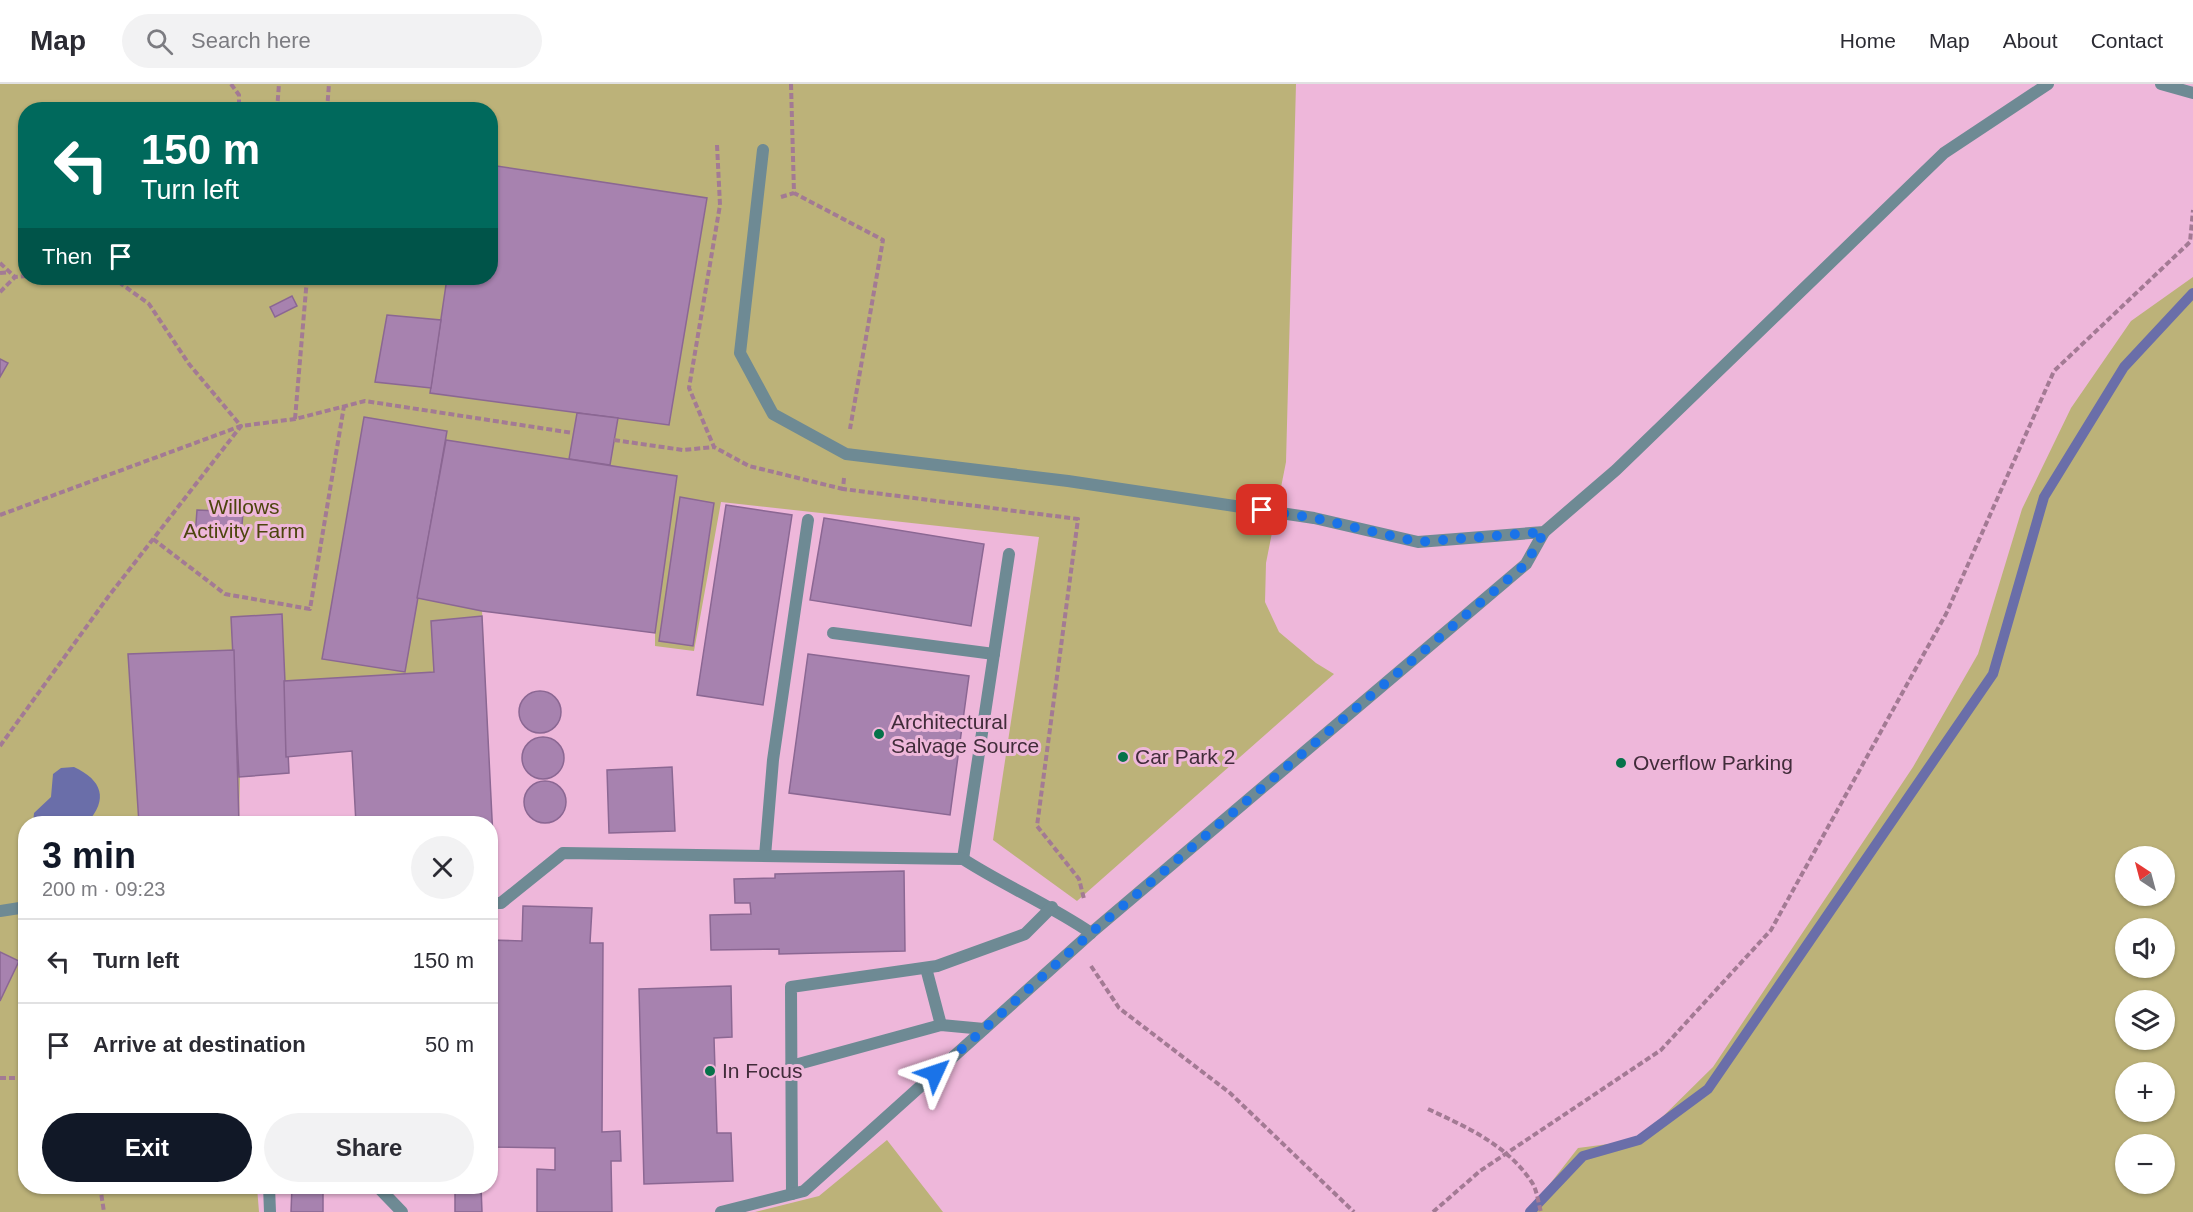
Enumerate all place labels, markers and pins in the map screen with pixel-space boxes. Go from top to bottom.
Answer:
pin [1236,484,1287,535]
place label: Architectural Salvage Source [891,710,1039,757]
marker: Architectural Salvage Source [872,727,886,741]
place label: Car Park 2 [1135,745,1235,768]
marker: Car Park 2 [1116,750,1130,764]
place label: Overflow Parking [1633,751,1793,774]
marker: Overflow Parking [1614,756,1628,770]
place label: In Focus [722,1059,803,1082]
marker: In Focus [703,1064,717,1078]

